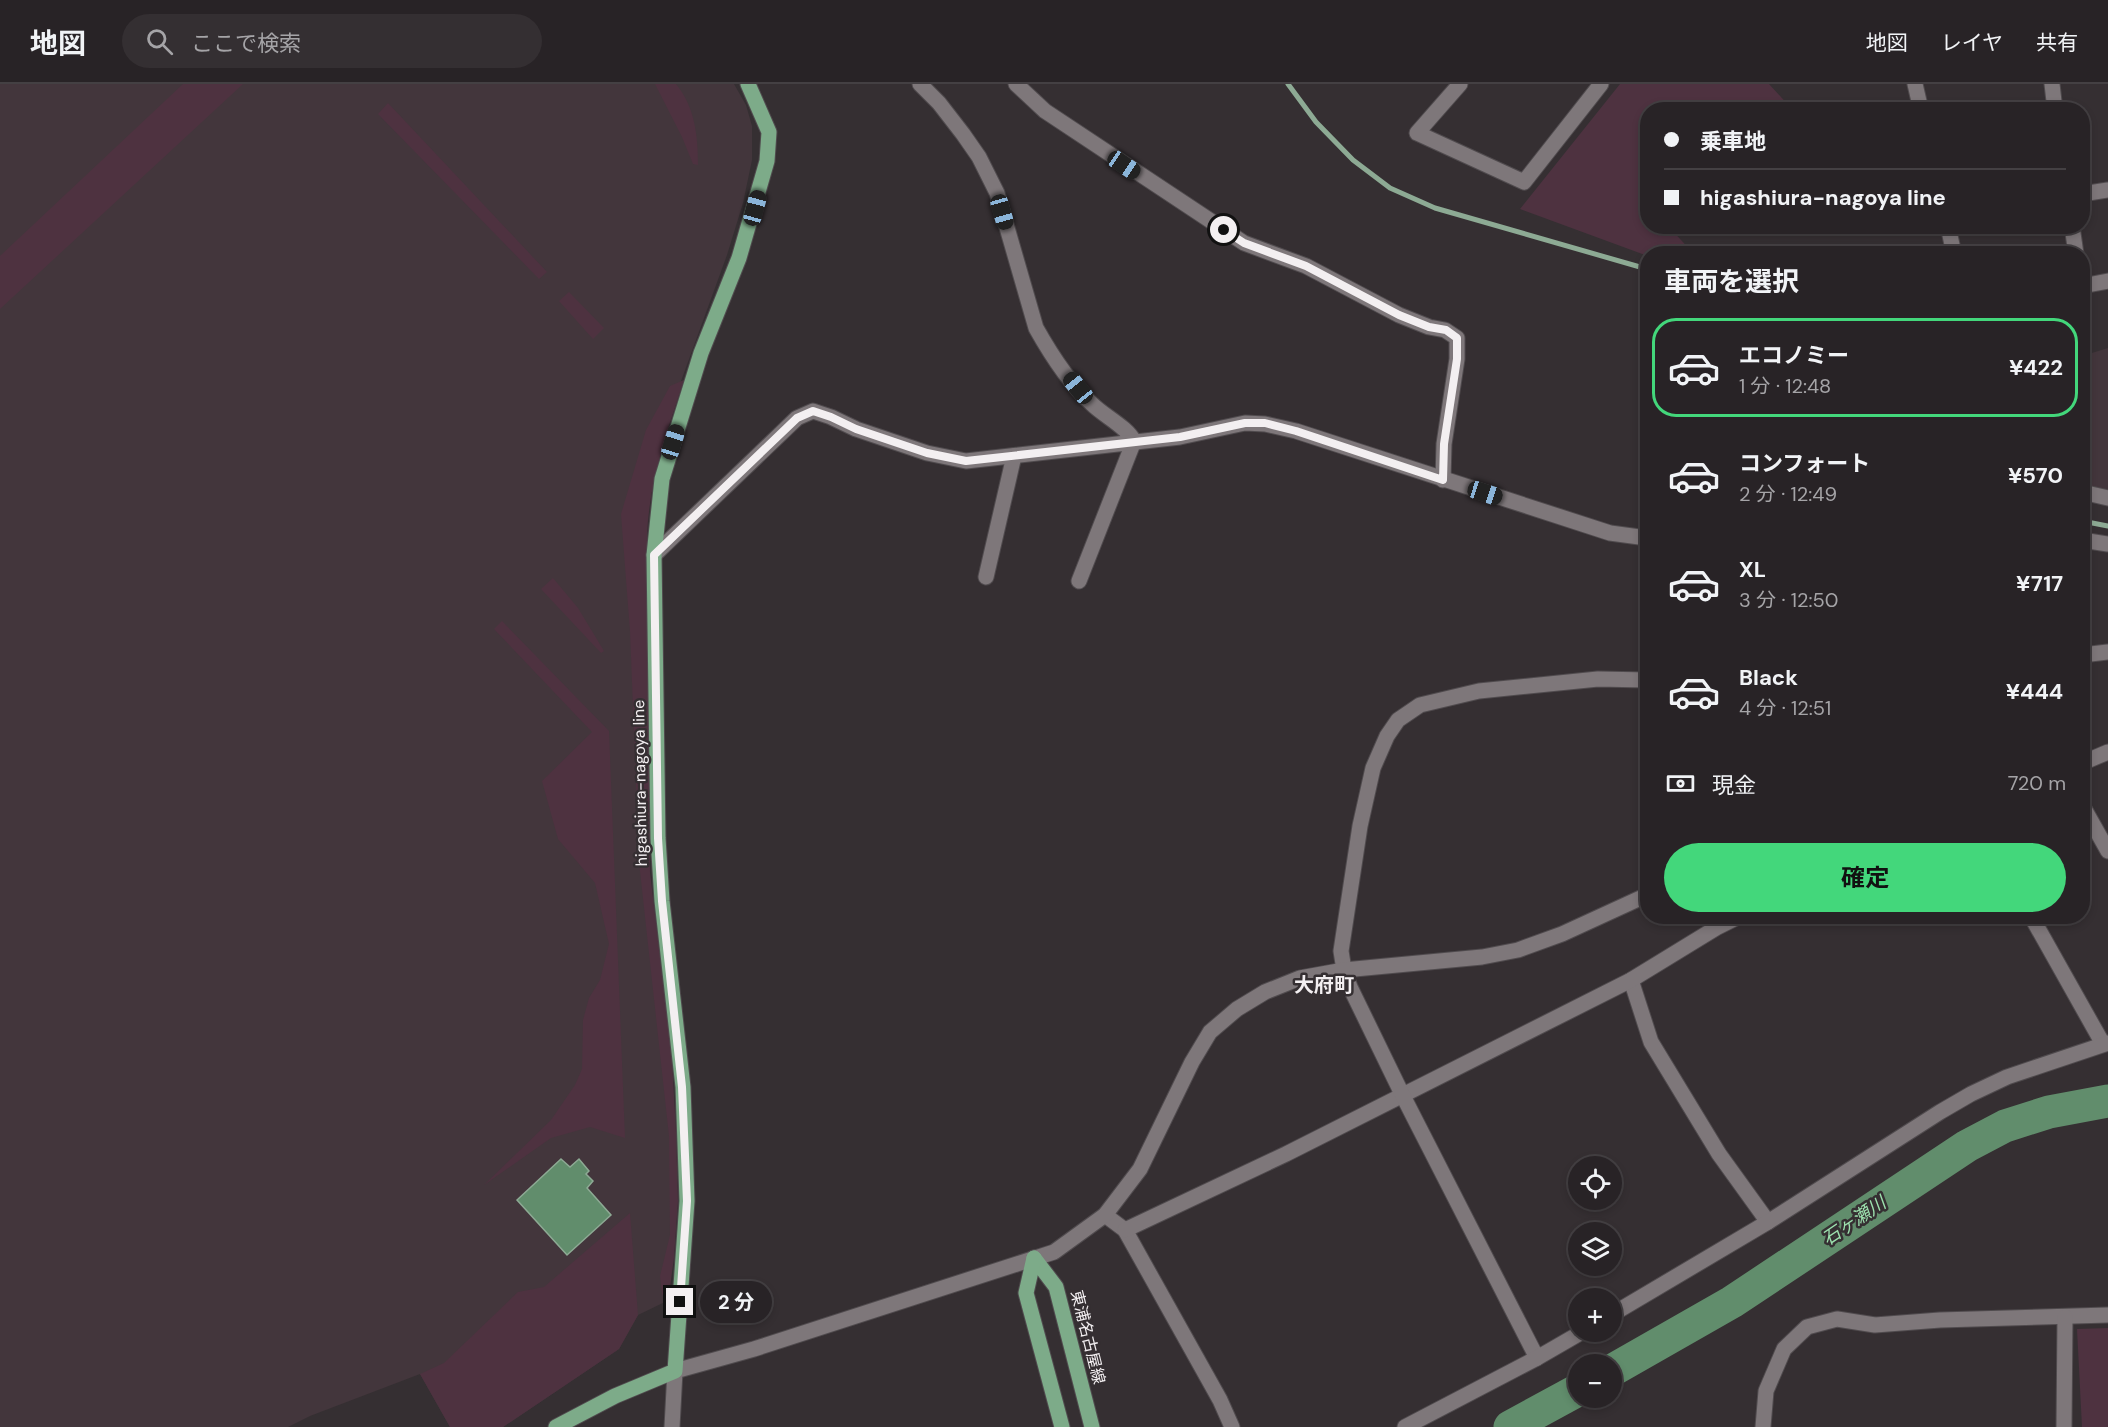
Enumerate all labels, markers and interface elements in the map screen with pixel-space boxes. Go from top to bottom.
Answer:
search box [122,14,542,68]
text: 地図 [30,25,86,62]
icon: search [143,25,176,58]
text: ここで検索 [191,29,301,58]
text: 地図 [1866,29,1908,57]
text: レイヤ [1941,29,2003,57]
text: 共有 [2036,29,2078,57]
text: 乗車地 [1700,127,1766,156]
car [1104,147,1144,183]
text: higashiura-nagoya line [1700,183,1946,212]
car [742,188,768,228]
car [988,192,1016,232]
route start [1210,216,1237,243]
text: 車両を選択 [1664,264,1799,299]
icon: car [1667,341,1721,395]
text: エコノミー [1739,341,1849,370]
text: ¥422 [2009,353,2063,382]
car [1060,368,1096,408]
text: 1 分 · 12:48 [1739,373,1831,399]
car [659,422,687,462]
icon: car [1667,449,1721,503]
text: コンフォート [1739,449,1870,478]
text: ¥570 [2008,461,2063,490]
car [1465,479,1505,507]
text: 2 分 · 12:49 [1739,481,1837,507]
text: XL [1739,555,1766,584]
icon: car [1667,557,1721,611]
text: ¥717 [2016,569,2063,598]
text: 3 分 · 12:50 [1739,587,1838,613]
text: Black [1739,663,1798,692]
icon: car [1667,665,1721,719]
text: ¥444 [2006,677,2063,706]
text: 4 分 · 12:51 [1739,695,1831,721]
street label: higashiura-nagoya line [628,700,652,866]
icon: cash [1664,767,1697,800]
text: 720 m [2008,770,2066,796]
text: 現金 [1712,771,1756,800]
button: 確定 [1664,843,2066,912]
district label: 大府町 [1294,972,1354,998]
map controls [1568,1156,1622,1408]
button: locate [1568,1156,1622,1210]
water label: 石ヶ瀬川 [1817,1190,1892,1251]
button: layers [1568,1222,1622,1276]
callout: 2 分 [701,1281,773,1323]
route end [666,1288,693,1315]
street label: 東浦名古屋線 [1066,1288,1110,1386]
button: + [1568,1288,1622,1342]
text: 2 分 [718,1289,754,1315]
button: − [1568,1354,1622,1408]

